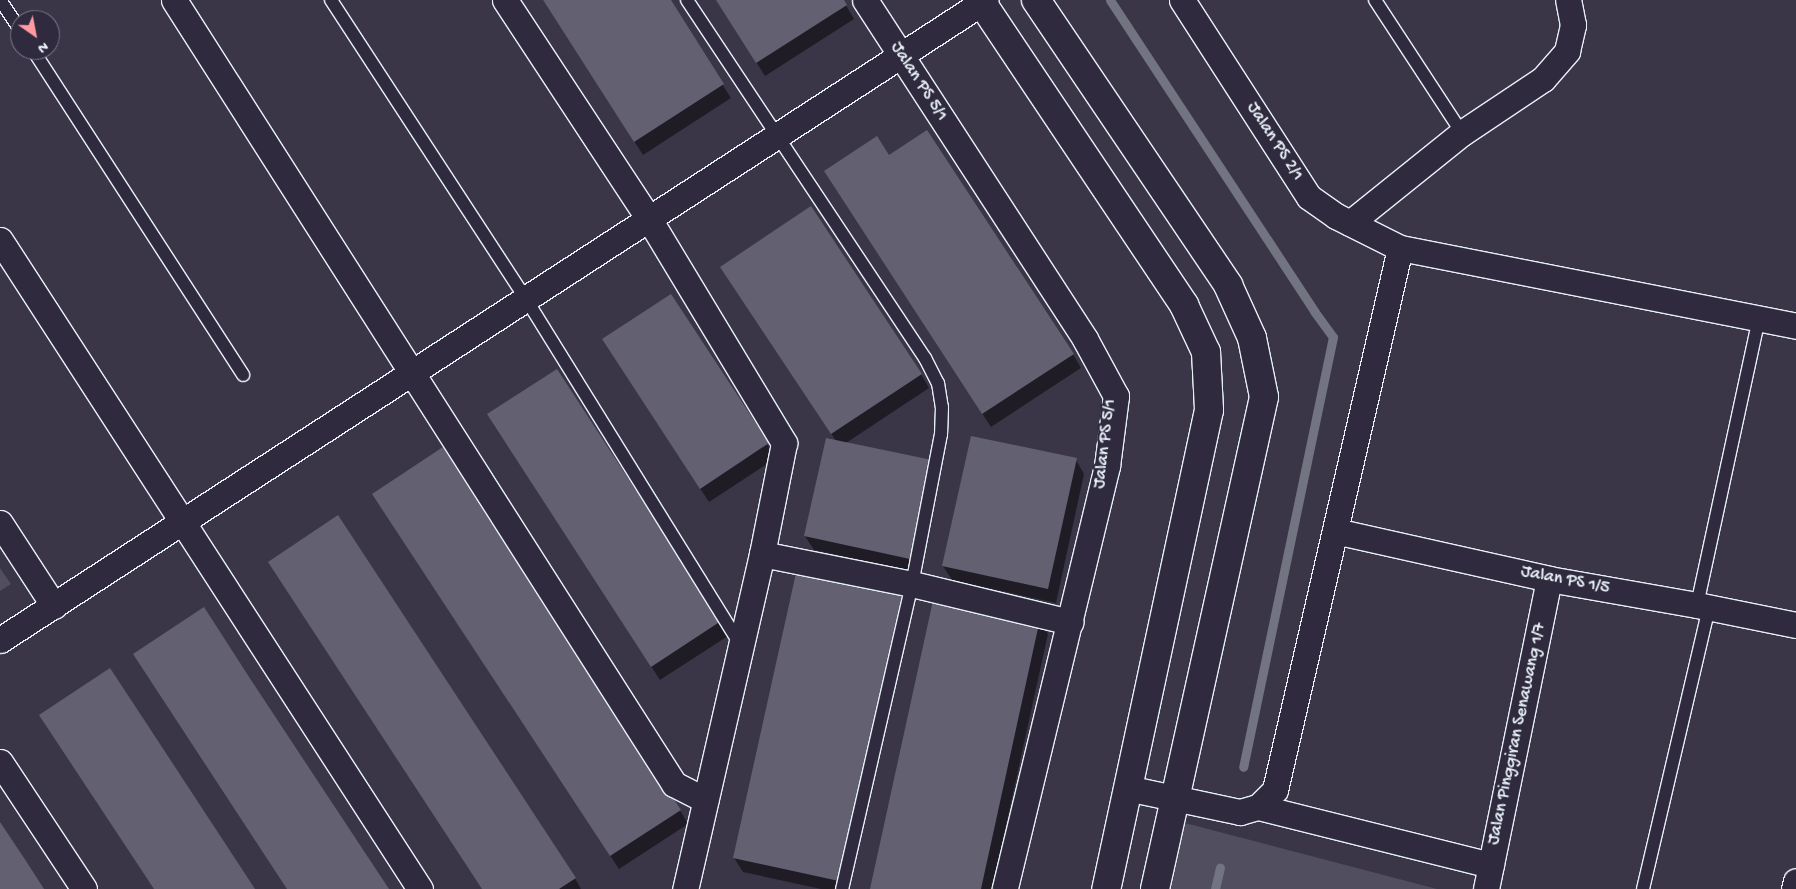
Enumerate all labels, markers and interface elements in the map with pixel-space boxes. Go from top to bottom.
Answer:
north arrow [10,10,60,60]
text: N [34,38,51,57]
street label: Jalan PS 5/1 [884,38,952,126]
street label: Jalan PS 2/1 [1241,99,1307,185]
street label: Jalan PS 5/1 [1090,398,1122,490]
street label: Jalan PS 1/5 [1519,562,1611,600]
street label: Jalan Pinggiran Senawang 1/7 [1484,621,1552,847]

